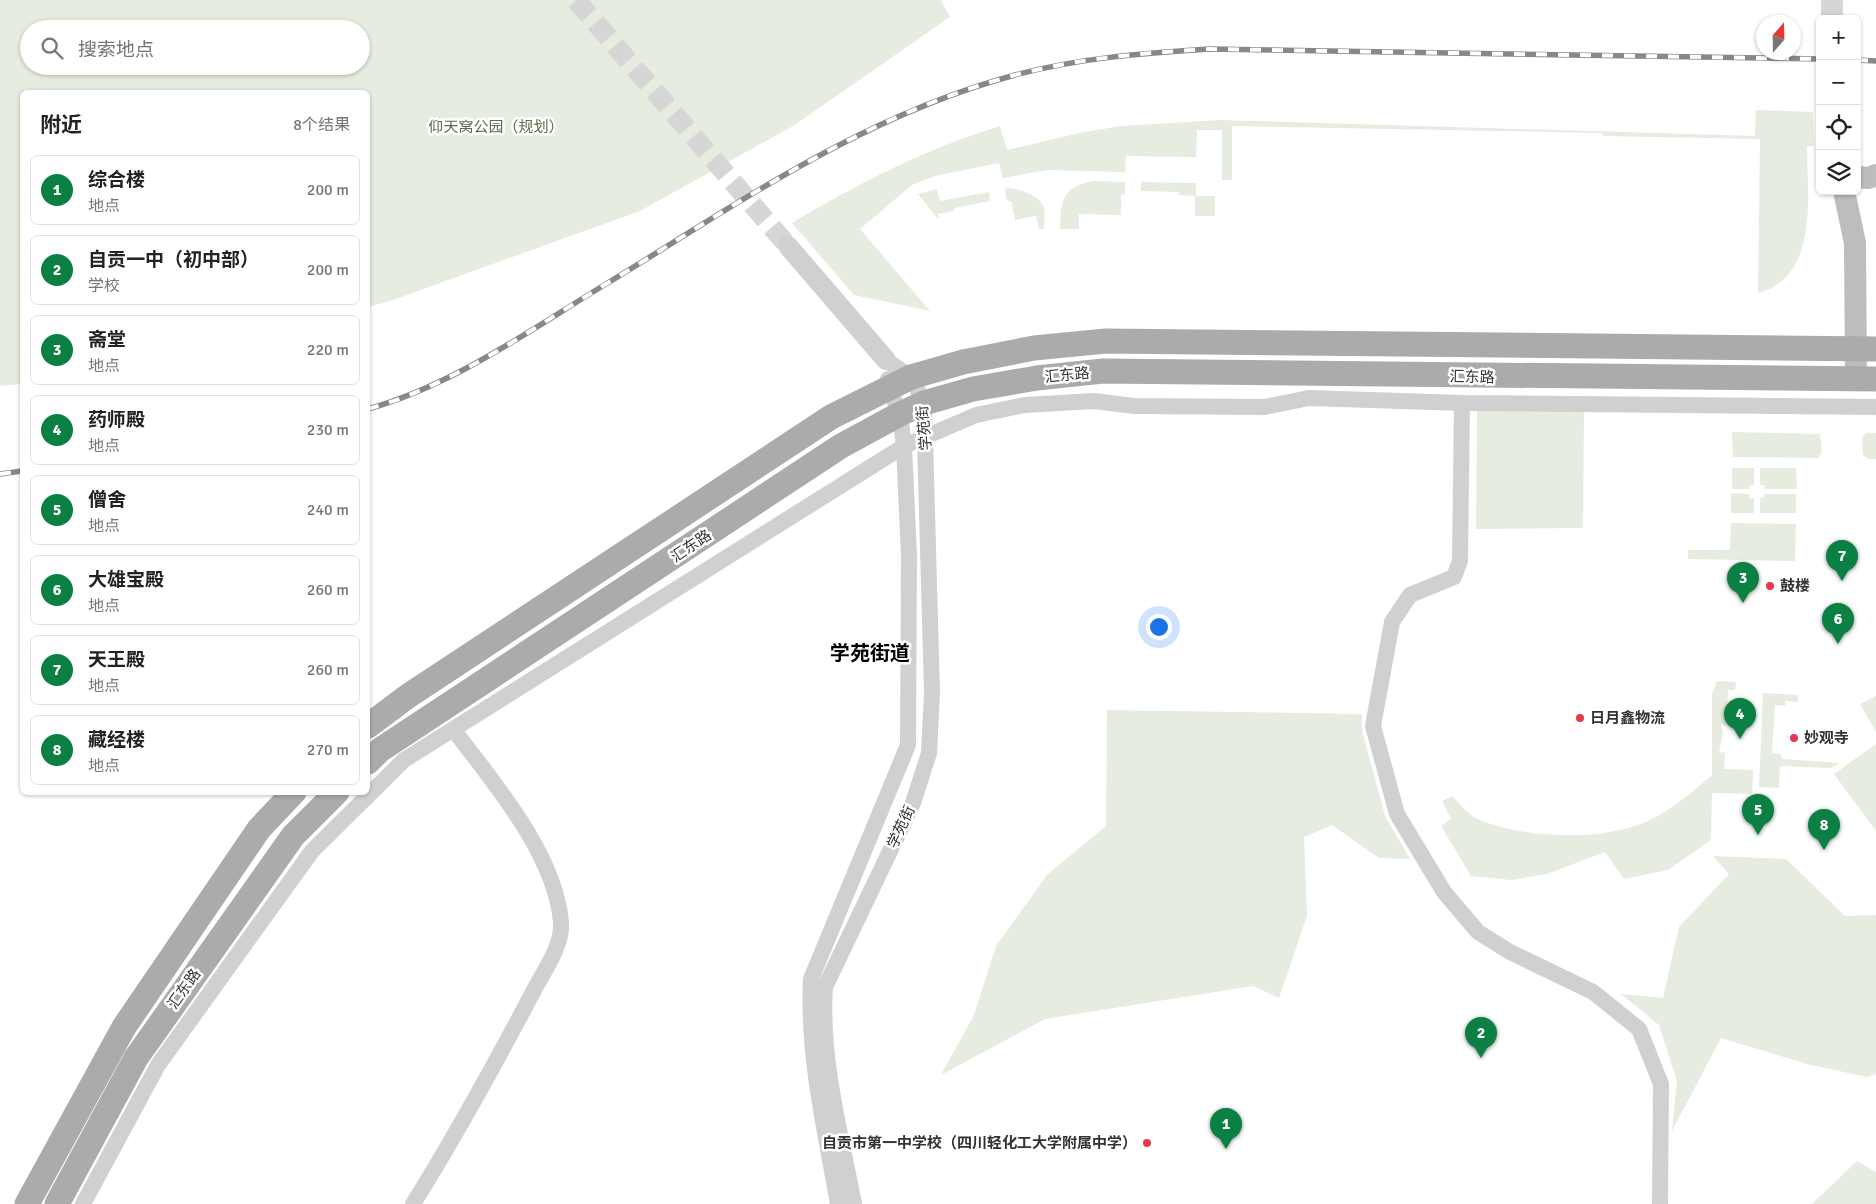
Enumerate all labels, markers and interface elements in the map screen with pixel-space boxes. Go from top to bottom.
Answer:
north arrow [1756,15,1801,60]
map controls [1816,15,1861,195]
button: + [1816,15,1861,60]
search box [20,20,370,75]
icon: search [38,34,66,62]
text: 搜索地点 [78,38,154,62]
button: − [1816,60,1861,105]
button: locate [1816,105,1861,150]
text: 附近 [40,112,82,138]
text: 8个结果 [293,115,350,135]
park label: 仰天窝公园（规划） [428,118,564,136]
button: layers [1816,150,1861,195]
text: 综合楼 [88,168,145,192]
text: 1 [53,180,61,200]
text: 200 m [307,180,349,200]
text: 地点 [88,196,120,216]
text: 自贡一中（初中部） [88,248,259,272]
text: 2 [53,260,61,280]
text: 200 m [307,260,349,280]
text: 学校 [88,276,120,296]
text: 斋堂 [88,328,126,352]
text: 3 [53,340,61,360]
text: 220 m [307,340,349,360]
text: 地点 [88,356,120,376]
street label: 汇东路 [1044,364,1090,386]
street label: 汇东路 [1449,368,1495,386]
street label: 学苑街 [913,405,935,451]
text: 药师殿 [88,408,145,432]
text: 4 [53,420,61,440]
text: 230 m [307,420,349,440]
text: 地点 [88,436,120,456]
text: 僧舍 [88,488,126,512]
text: 5 [53,500,61,520]
text: 240 m [307,500,349,520]
text: 地点 [88,516,120,536]
street label: 汇东路 [667,526,715,566]
pin: 7 [1826,540,1858,581]
pin: 3 [1727,562,1759,603]
text: 大雄宝殿 [88,568,164,592]
place label: 鼓楼 [1780,577,1810,595]
text: 6 [53,580,61,600]
text: 260 m [307,580,349,600]
marker: 鼓楼 [1764,580,1776,592]
text: 地点 [88,596,120,616]
pin: 6 [1822,603,1854,644]
your location [1146,614,1172,640]
district label: 学苑街道 [830,641,910,666]
text: 天王殿 [88,648,145,672]
text: 7 [53,660,61,680]
text: 260 m [307,660,349,680]
text: 地点 [88,676,120,696]
pin: 4 [1724,698,1756,739]
place label: 日月鑫物流 [1590,709,1665,727]
marker: 日月鑫物流 [1574,712,1586,724]
text: 藏经楼 [88,728,145,752]
place label: 妙观寺 [1804,729,1849,747]
marker: 妙观寺 [1788,732,1800,744]
text: 8 [53,740,61,760]
text: 270 m [307,740,349,760]
text: 地点 [88,756,120,776]
pin: 5 [1742,794,1774,835]
street label: 学苑街 [883,803,919,851]
pin: 8 [1808,809,1840,850]
street label: 汇东路 [164,965,204,1013]
pin: 2 [1465,1017,1497,1058]
pin: 1 [1210,1108,1242,1149]
place label: 自贡市第一中学校（四川轻化工大学附属中学） [822,1134,1137,1152]
marker: 自贡市第一中学校（四川轻化工大学附属中学） [1141,1137,1153,1149]

